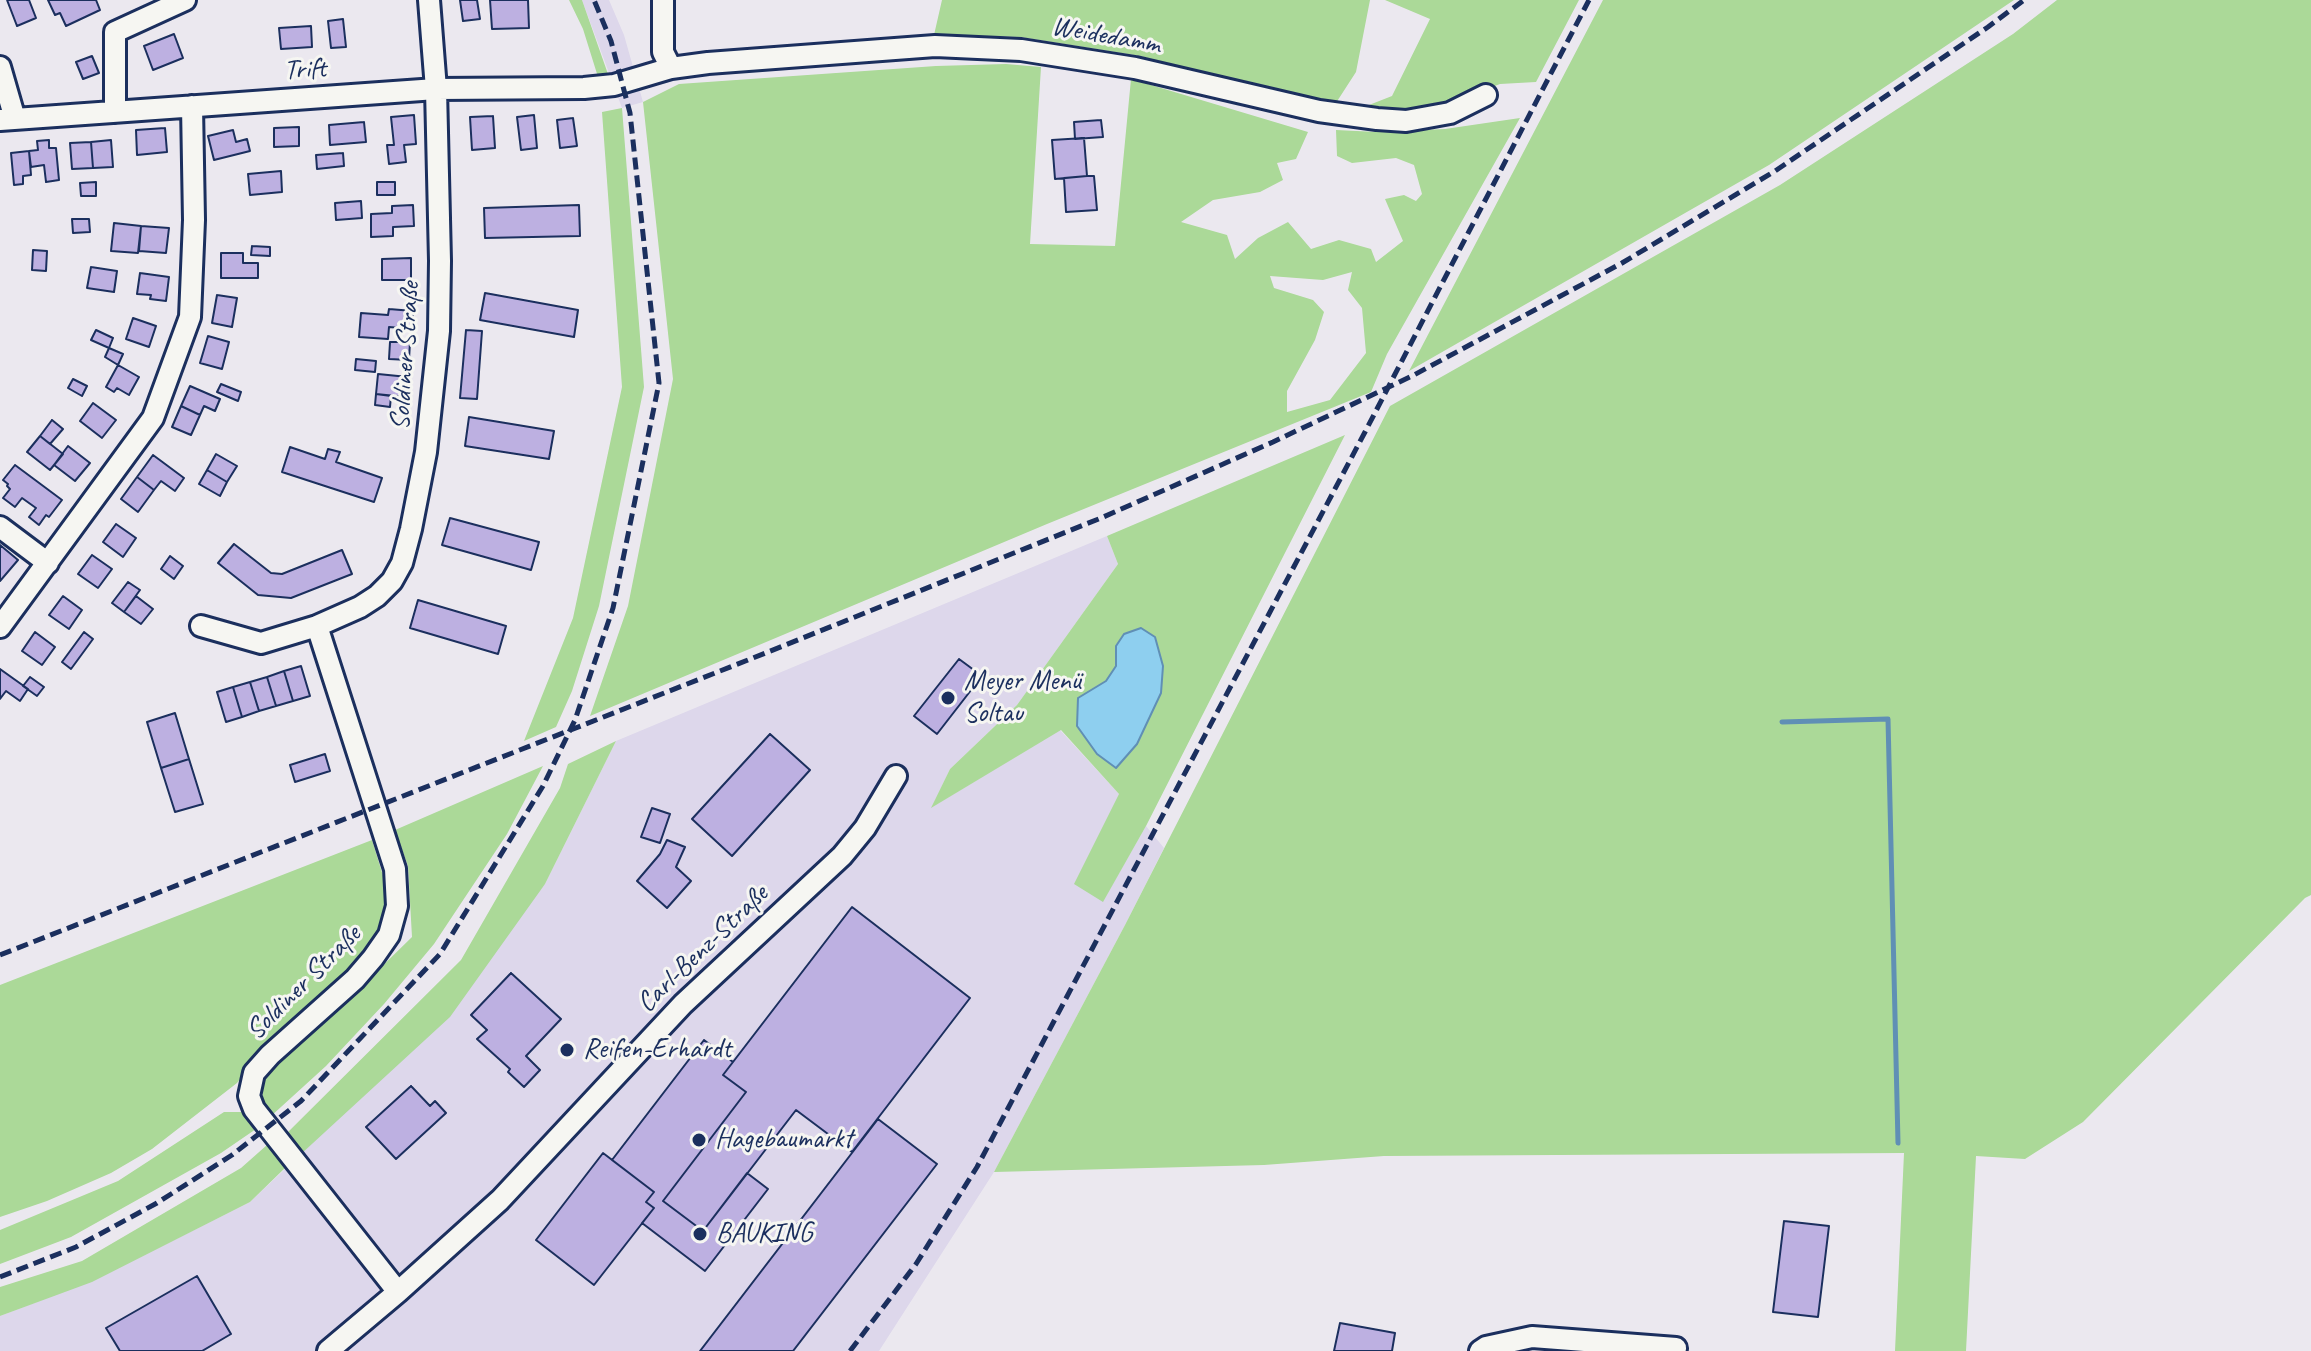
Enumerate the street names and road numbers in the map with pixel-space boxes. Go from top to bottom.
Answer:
street label: Weidedamm [1049,10,1163,62]
street label: Trift [283,52,327,88]
street label: Soldiner Straße [384,281,428,431]
street label: Carl-Benz-Straße [630,878,776,1020]
street label: Soldiner Straße [240,919,368,1047]

